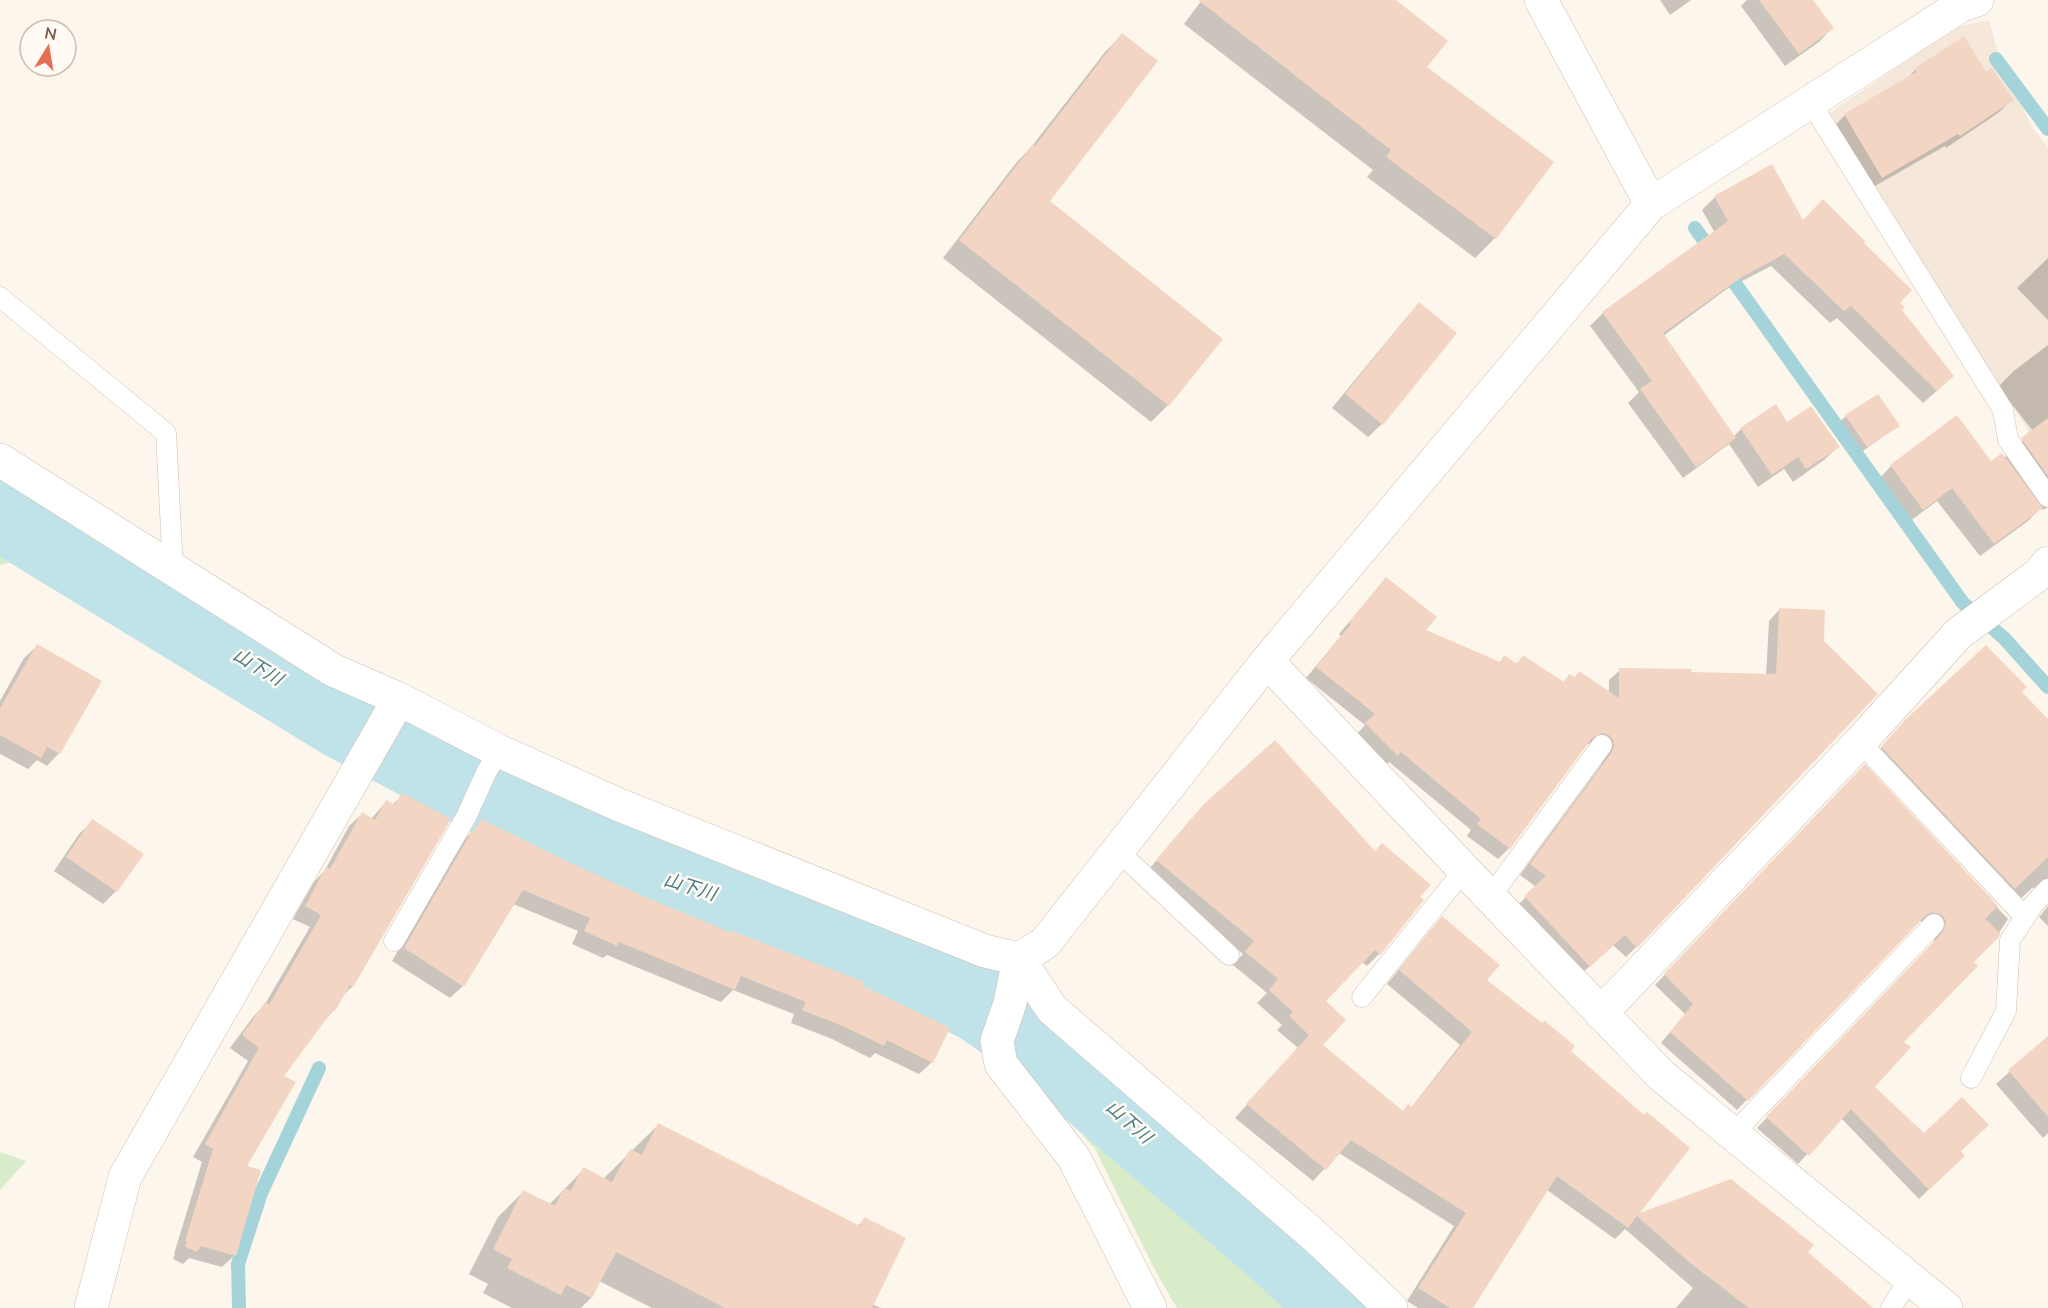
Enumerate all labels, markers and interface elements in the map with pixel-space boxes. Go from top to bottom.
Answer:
north arrow [18,18,78,78]
text: N [43,22,59,46]
water label: 山下川 [229,643,289,692]
water label: 山下川 [661,868,721,907]
water label: 山下川 [1101,1095,1159,1150]

